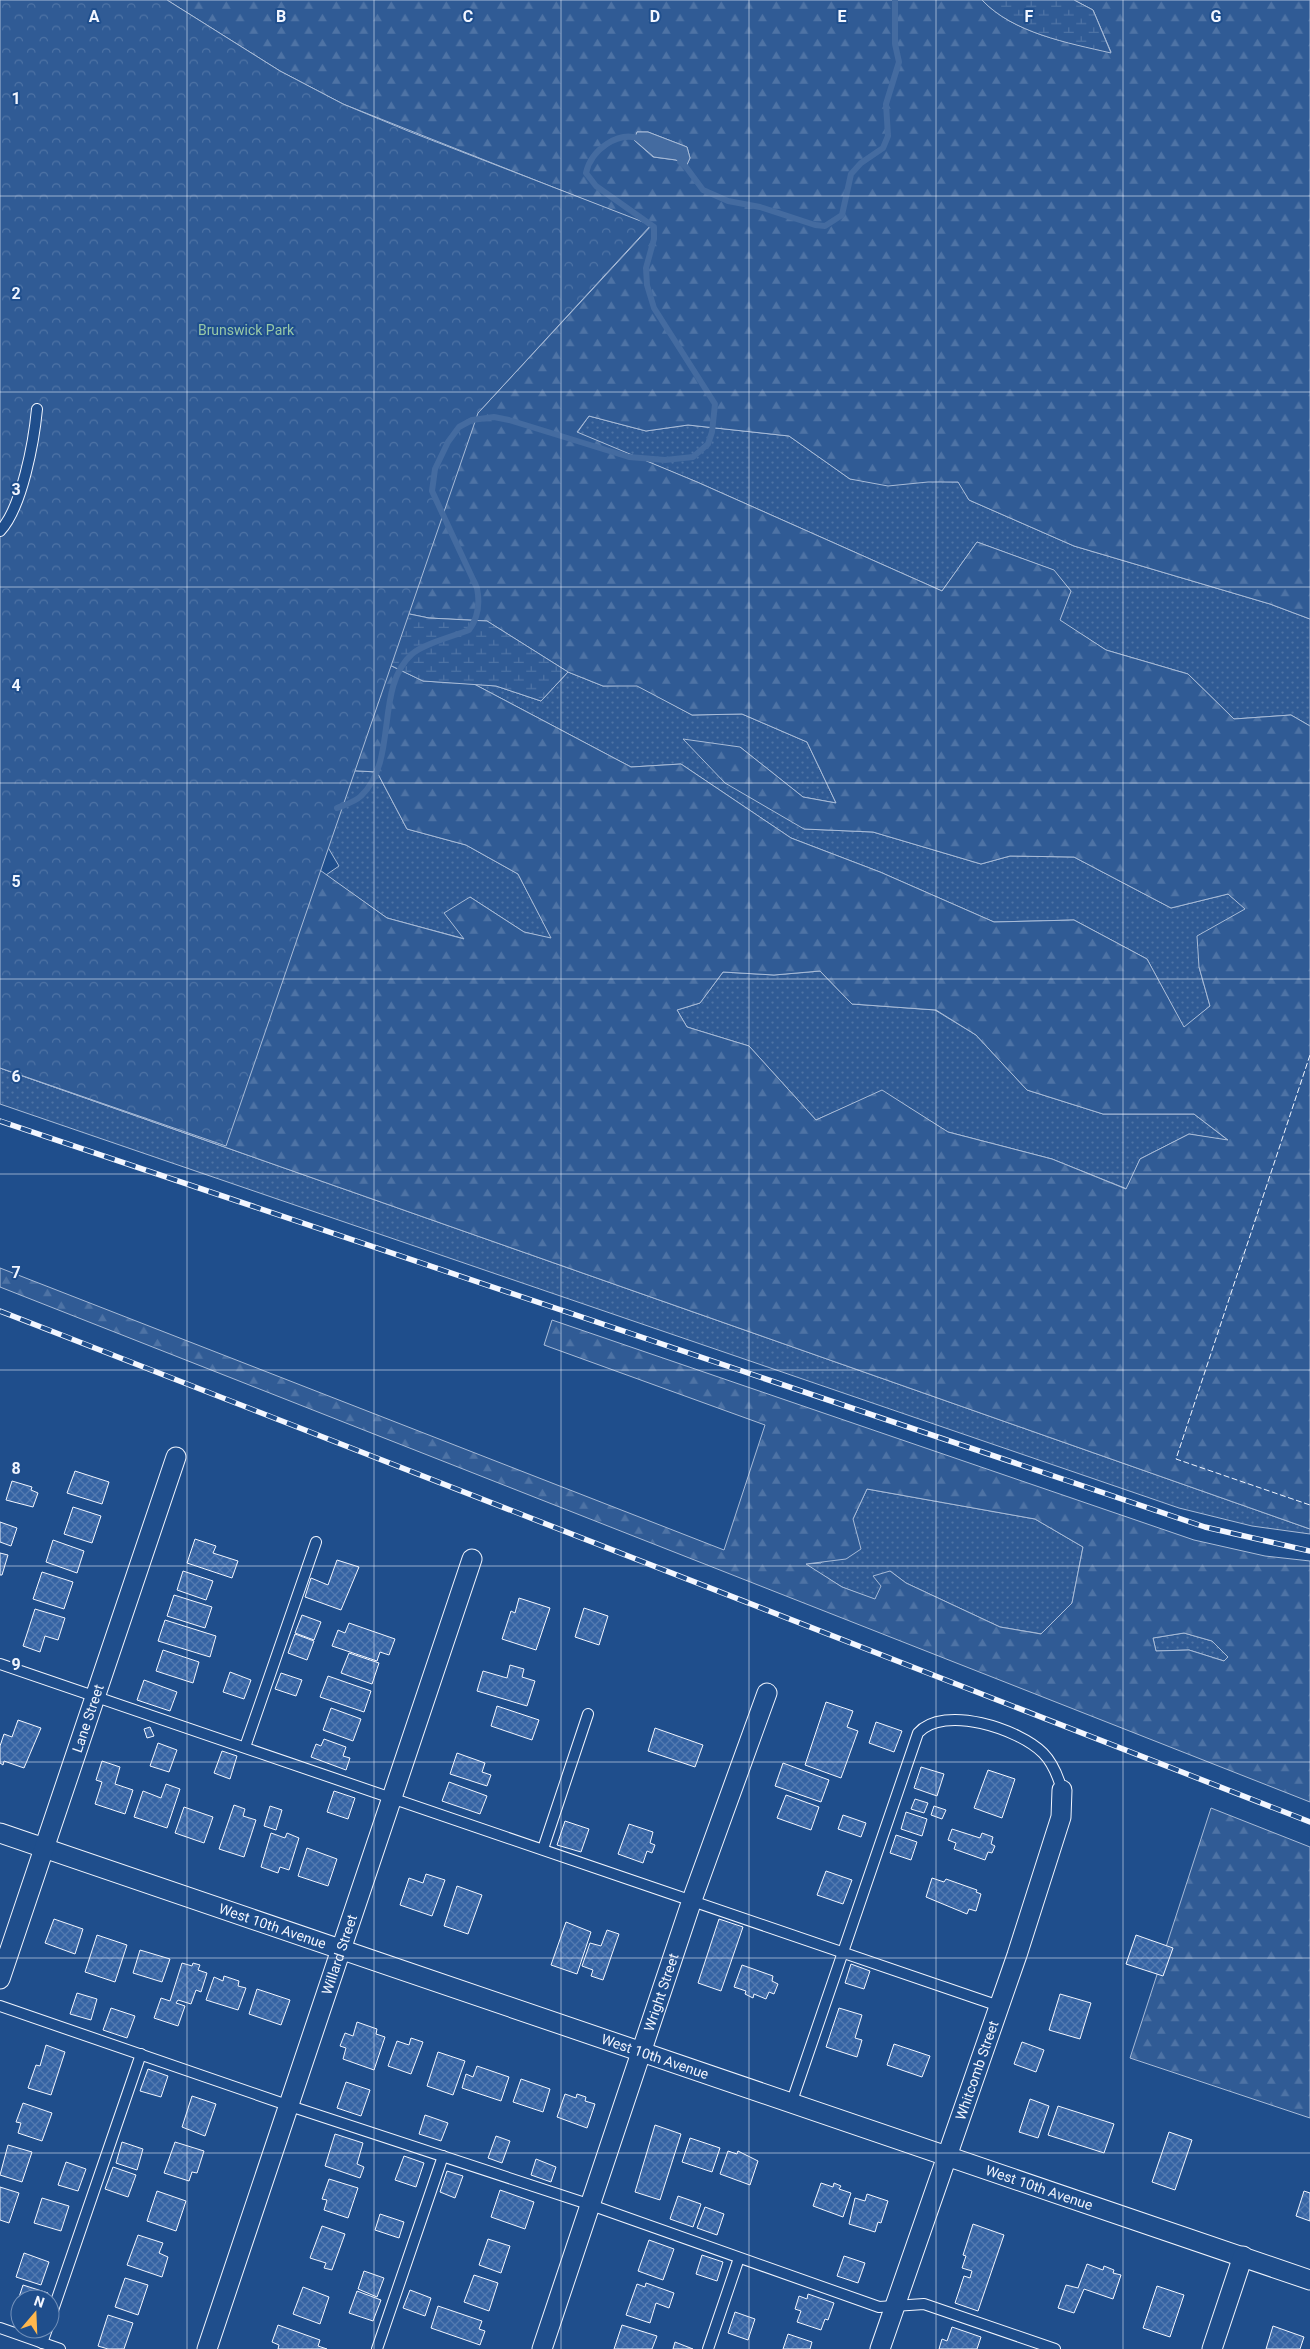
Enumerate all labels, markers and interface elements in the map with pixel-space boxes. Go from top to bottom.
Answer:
text: A [89,7,100,26]
text: B [276,7,286,26]
text: C [463,7,473,26]
text: D [650,7,660,26]
text: E [838,7,847,26]
text: F [1025,7,1034,26]
text: G [1211,7,1222,26]
text: 1 [11,89,21,108]
text: 2 [11,284,21,303]
park label: Brunswick Park [198,322,295,338]
text: 3 [11,480,21,499]
text: 4 [11,676,21,695]
text: 5 [11,872,21,891]
text: 6 [11,1067,21,1086]
text: 7 [11,1263,21,1282]
text: 8 [11,1459,21,1478]
text: 9 [11,1655,21,1674]
street label: Lane Street [69,1682,107,1755]
street label: West 10th Avenue [217,1900,328,1952]
street label: Willard Street [318,1912,360,1997]
street label: Wright Street [641,1951,682,2033]
street label: Whitcomb Street [952,2018,1002,2122]
street label: West 10th Avenue [599,2031,711,2082]
street label: West 10th Avenue [983,2162,1095,2213]
north arrow [10,2289,60,2339]
text: N [32,2293,47,2311]

